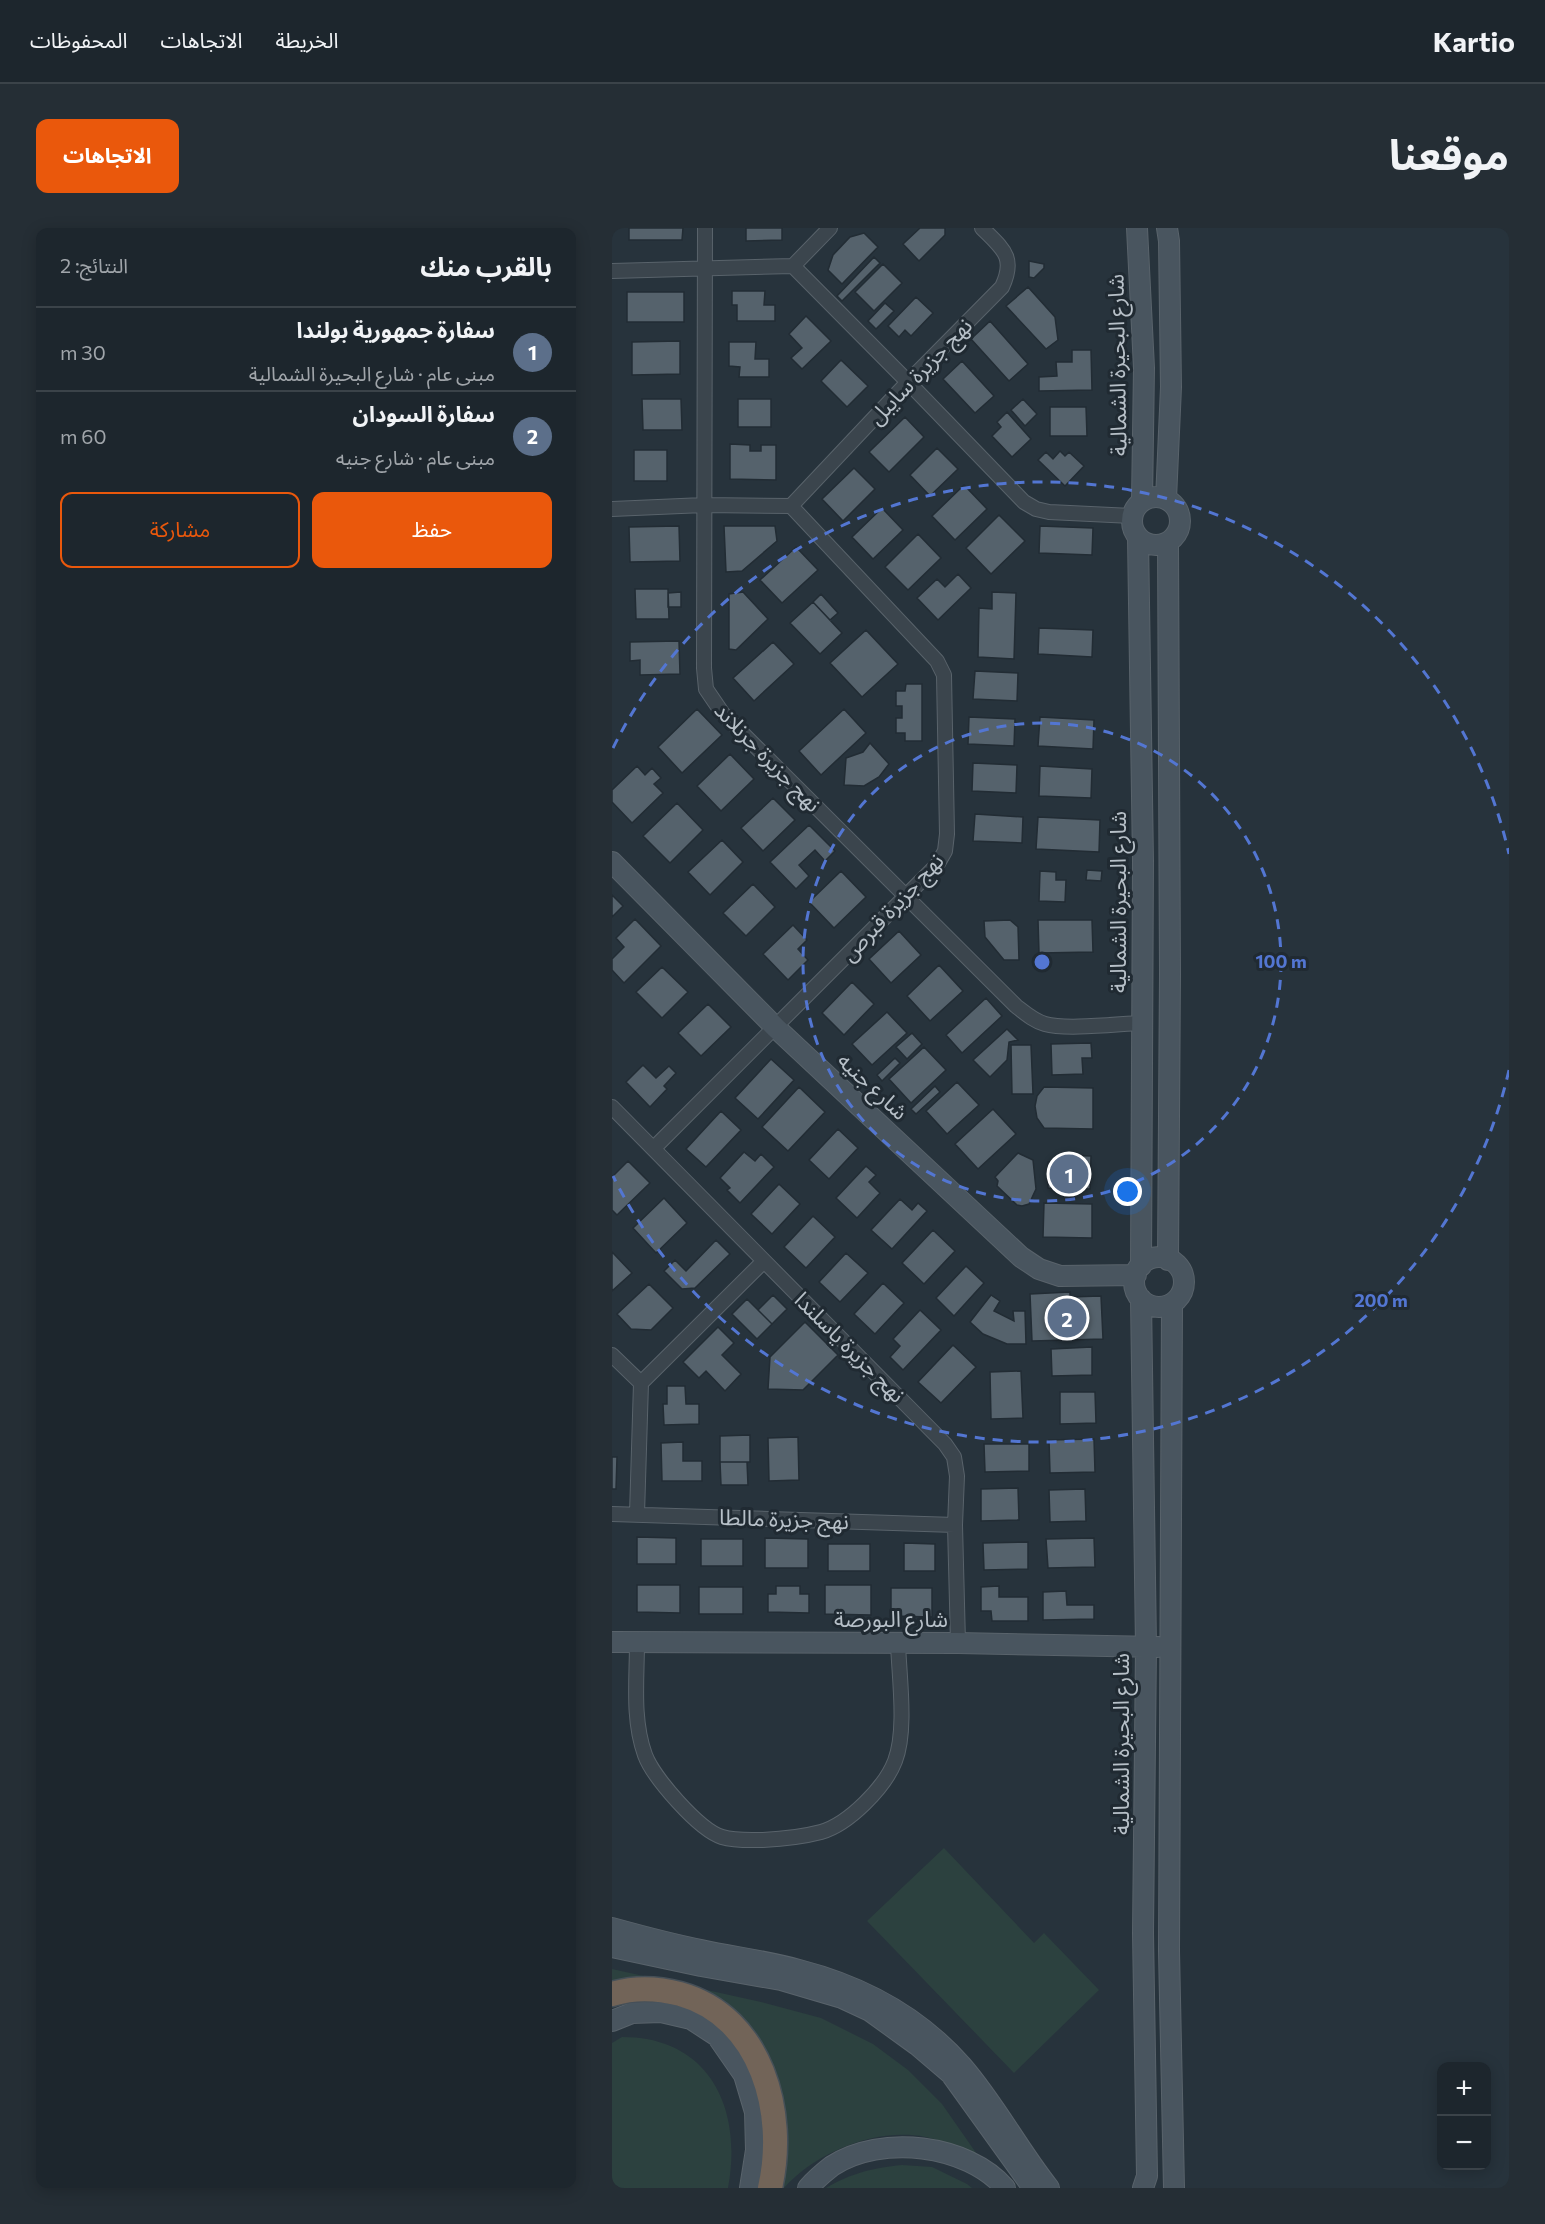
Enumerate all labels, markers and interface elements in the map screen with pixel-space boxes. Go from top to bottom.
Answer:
text: Kartio [1433,24,1515,58]
text: المحفوظات [30,27,127,52]
text: الاتجاهات [160,27,242,52]
text: الخريطة [275,27,338,52]
button: الاتجاهات [36,119,179,193]
text: موقعنا [1389,127,1509,179]
text: بالقرب منك [420,250,552,281]
text: النتائج: 2 [60,253,128,277]
street label: شارع البحيرة الشمالية [1101,274,1136,456]
street label: نهج جزيرة سايبل [862,312,980,432]
text: سفارة جمهورية بولندا [296,316,495,343]
text: 30 m [60,340,106,364]
text: 1 [528,340,537,364]
text: مبنى عام · شارع البحيرة الشمالية [249,361,495,385]
text: سفارة السودان [353,400,495,427]
text: 60 m [60,424,107,448]
text: 2 [527,424,538,448]
text: مبنى عام · شارع جنيه [336,445,495,469]
button: مشاركة [60,492,300,568]
button: حفظ [312,492,552,568]
street label: نهج جزيرة جرنلاند [707,696,827,820]
street label: شارع البحيرة الشمالية [1104,811,1135,993]
street label: نهج جزيرة قبرص [835,847,952,969]
text: 100 m [1255,950,1307,972]
centre of rings [1032,952,1052,972]
street label: شارع جنيه [830,1046,914,1128]
pin: 1 [1050,1152,1088,1196]
your location [1113,1177,1142,1206]
street label: نهج جزيرة ياسلندا [787,1286,911,1410]
text: 200 m [1354,1289,1408,1311]
pin: 2 [1048,1296,1086,1340]
street label: نهج جزيرة مالطا [719,1503,849,1538]
street label: شارع البورصة [834,1605,948,1636]
street label: شارع البحيرة الشمالية [1107,1653,1138,1835]
map controls [1437,2062,1491,2170]
button: + [1437,2062,1491,2116]
button: − [1437,2116,1491,2170]

